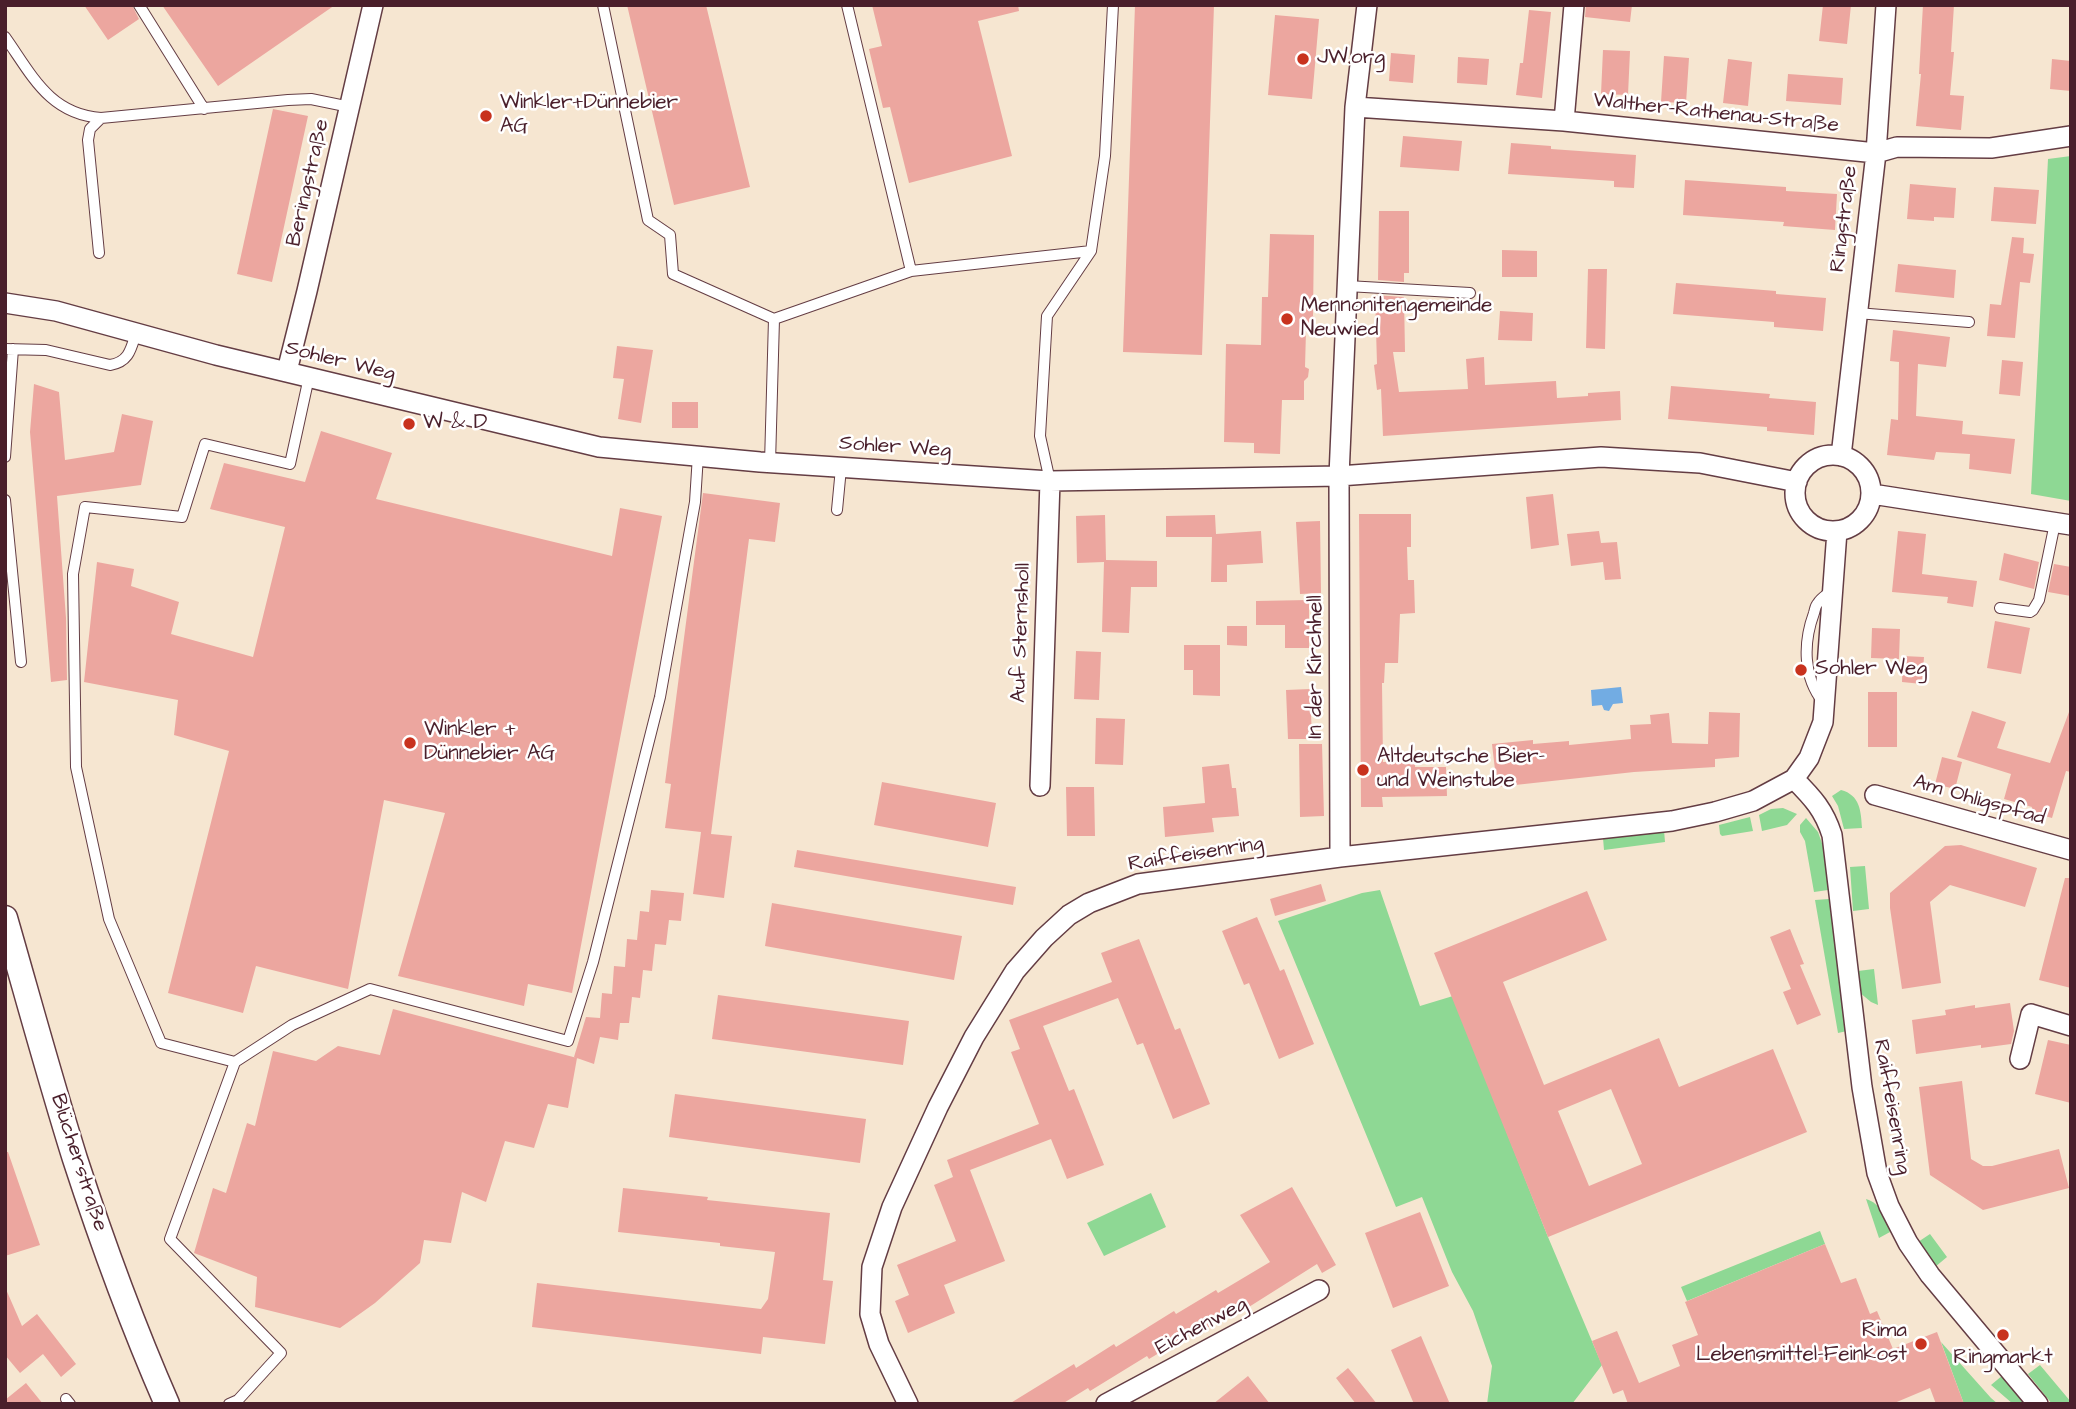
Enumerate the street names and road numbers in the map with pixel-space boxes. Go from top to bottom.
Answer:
street label: Walther-Rathenau-Straße [1592,89,1840,139]
street label: Beringstraße [282,117,336,249]
street label: Ringstraße [1826,164,1864,274]
street label: Sohler Weg [282,336,398,388]
street label: Sohler Weg [838,432,952,464]
street label: Auf Sternsholl [1007,563,1037,703]
street label: In der Kirchhell [1304,595,1330,739]
street label: Am Ohligspfad [1910,770,2048,832]
street label: Raiffeisenring [1126,832,1266,878]
street label: Raiffeisenring [1867,1037,1915,1177]
street label: Blücherstraße [44,1091,112,1235]
street label: Eichenweg [1152,1292,1252,1362]

